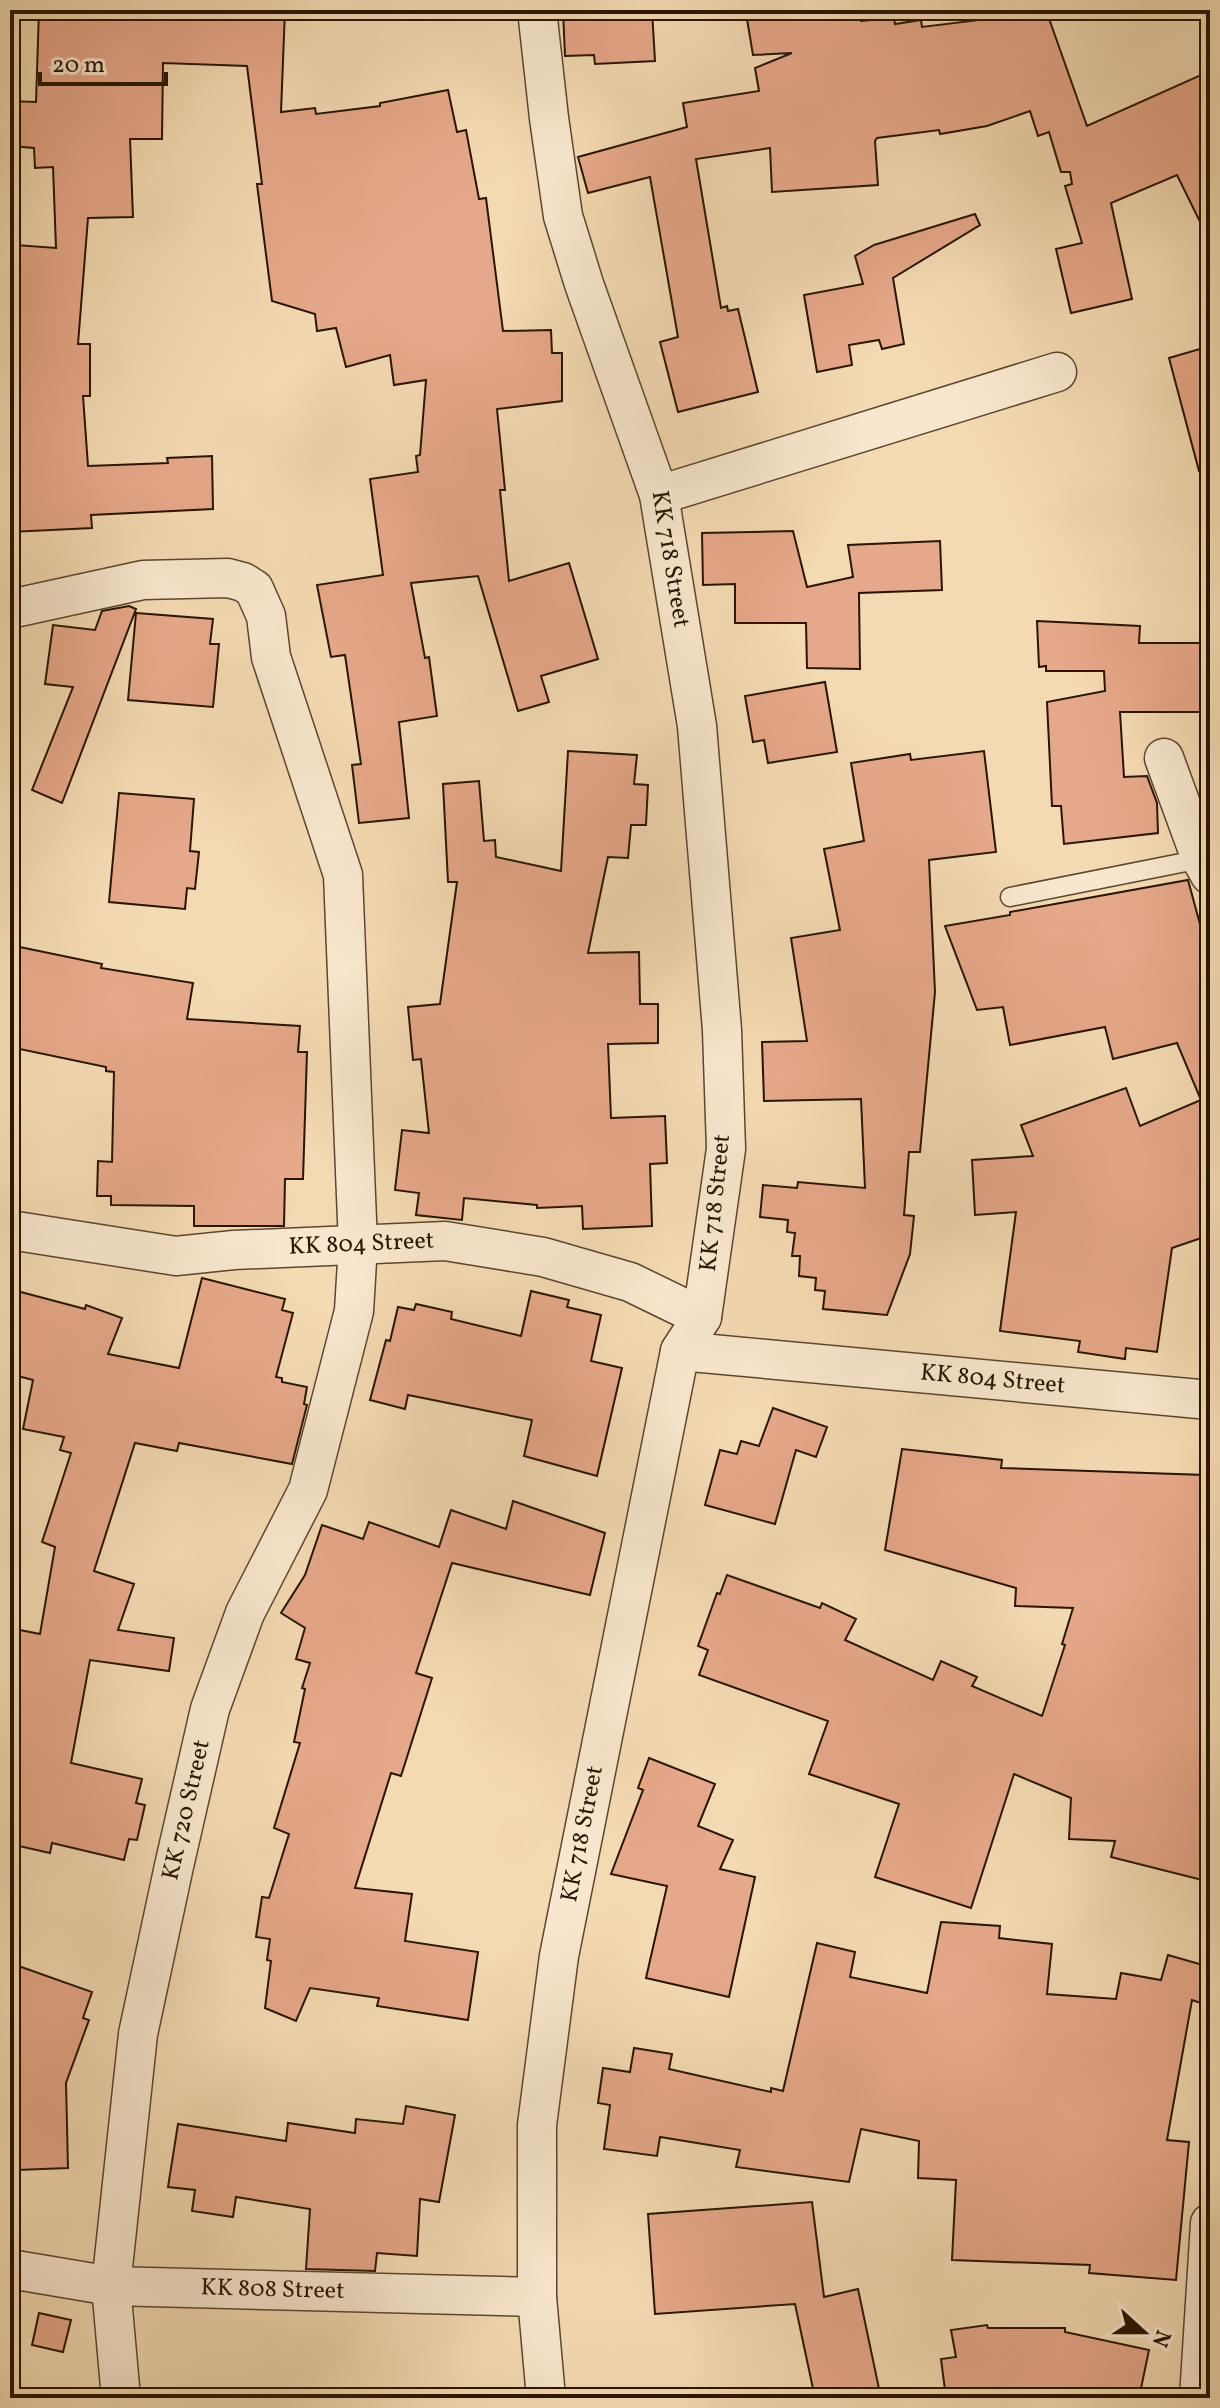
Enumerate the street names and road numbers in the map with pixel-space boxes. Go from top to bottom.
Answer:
street label: KK 718 Street [642,488,698,630]
street label: KK 718 Street [692,1132,740,1274]
street label: KK 804 Street [288,1224,435,1265]
street label: KK 804 Street [919,1356,1067,1404]
street label: KK 720 Street [154,1736,220,1884]
street label: KK 718 Street [553,1763,613,1905]
street label: KK 808 Street [200,2271,345,2309]

